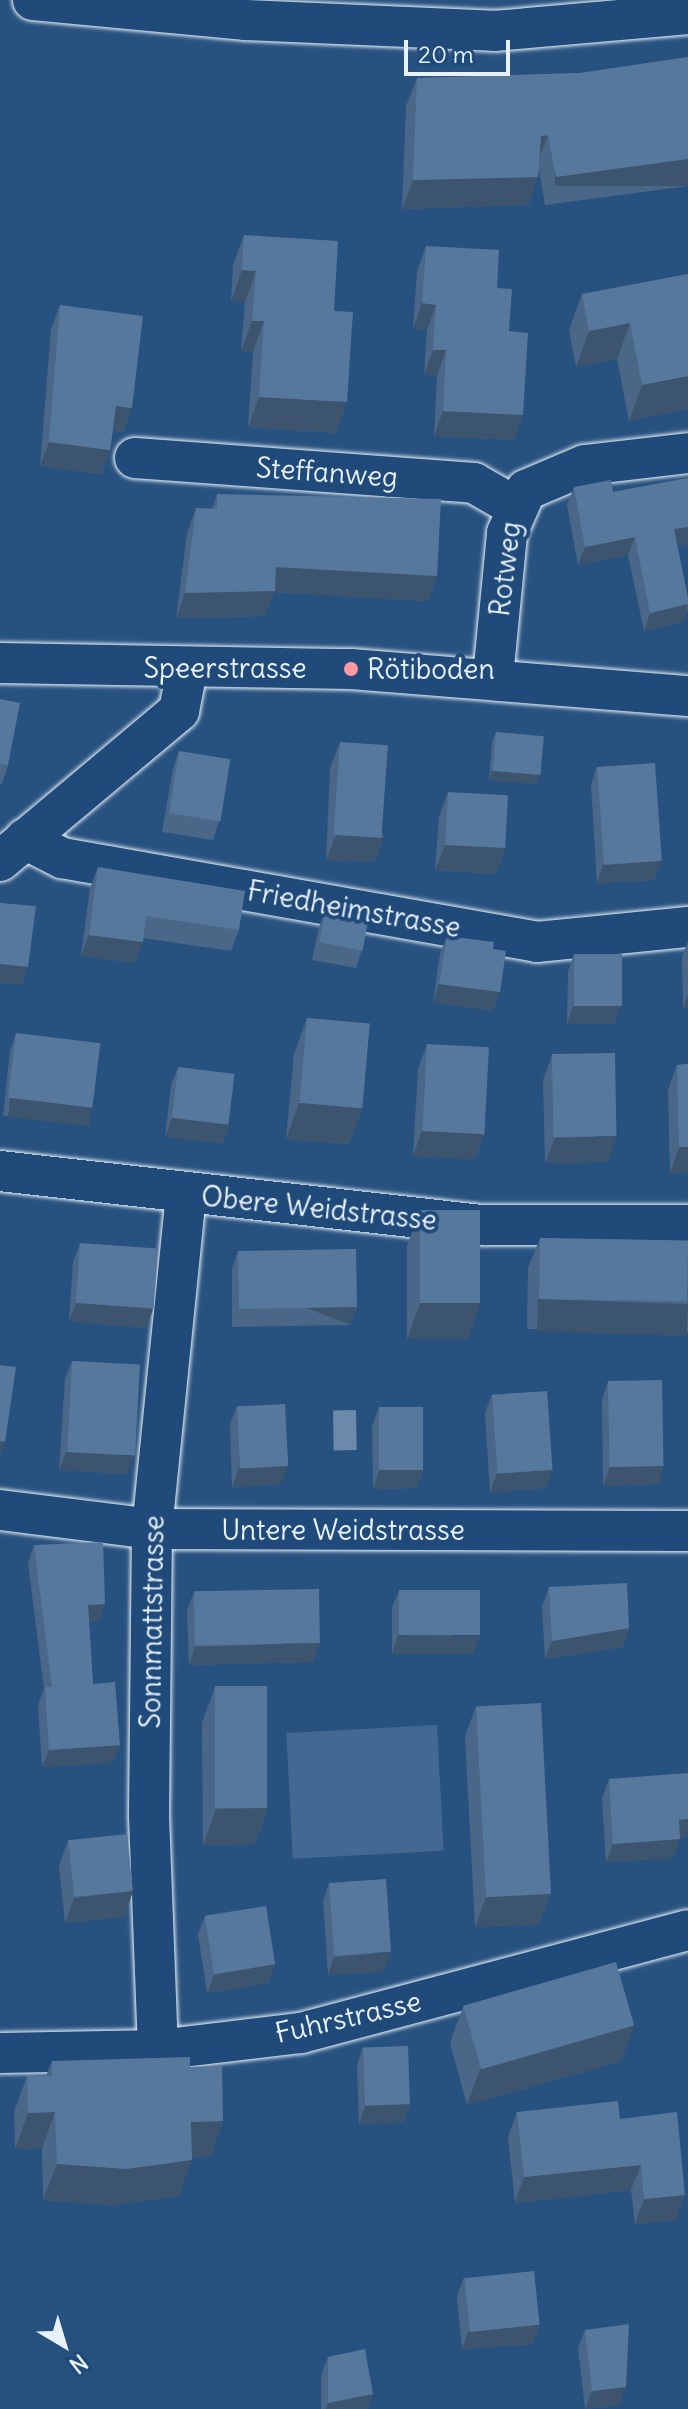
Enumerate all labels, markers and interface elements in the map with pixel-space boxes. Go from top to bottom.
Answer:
scale bar [408,24,514,74]
text: 20 m [418,39,474,69]
street label: Steffanweg [255,450,399,494]
street label: Rotweg [483,520,527,618]
street label: Speerstrasse [144,651,306,685]
place label: Rötiboden [367,652,495,686]
marker: Rötiboden [342,660,360,678]
street label: Friedheimstrasse [245,874,463,944]
street label: Obere Weidstrasse [200,1179,438,1237]
street label: Untere Weidstrasse [221,1513,465,1547]
street label: Sonnmattstrasse [133,1515,171,1729]
street label: Fuhrstrasse [272,1984,424,2050]
north arrow [24,2305,104,2385]
text: N [64,2348,93,2380]

